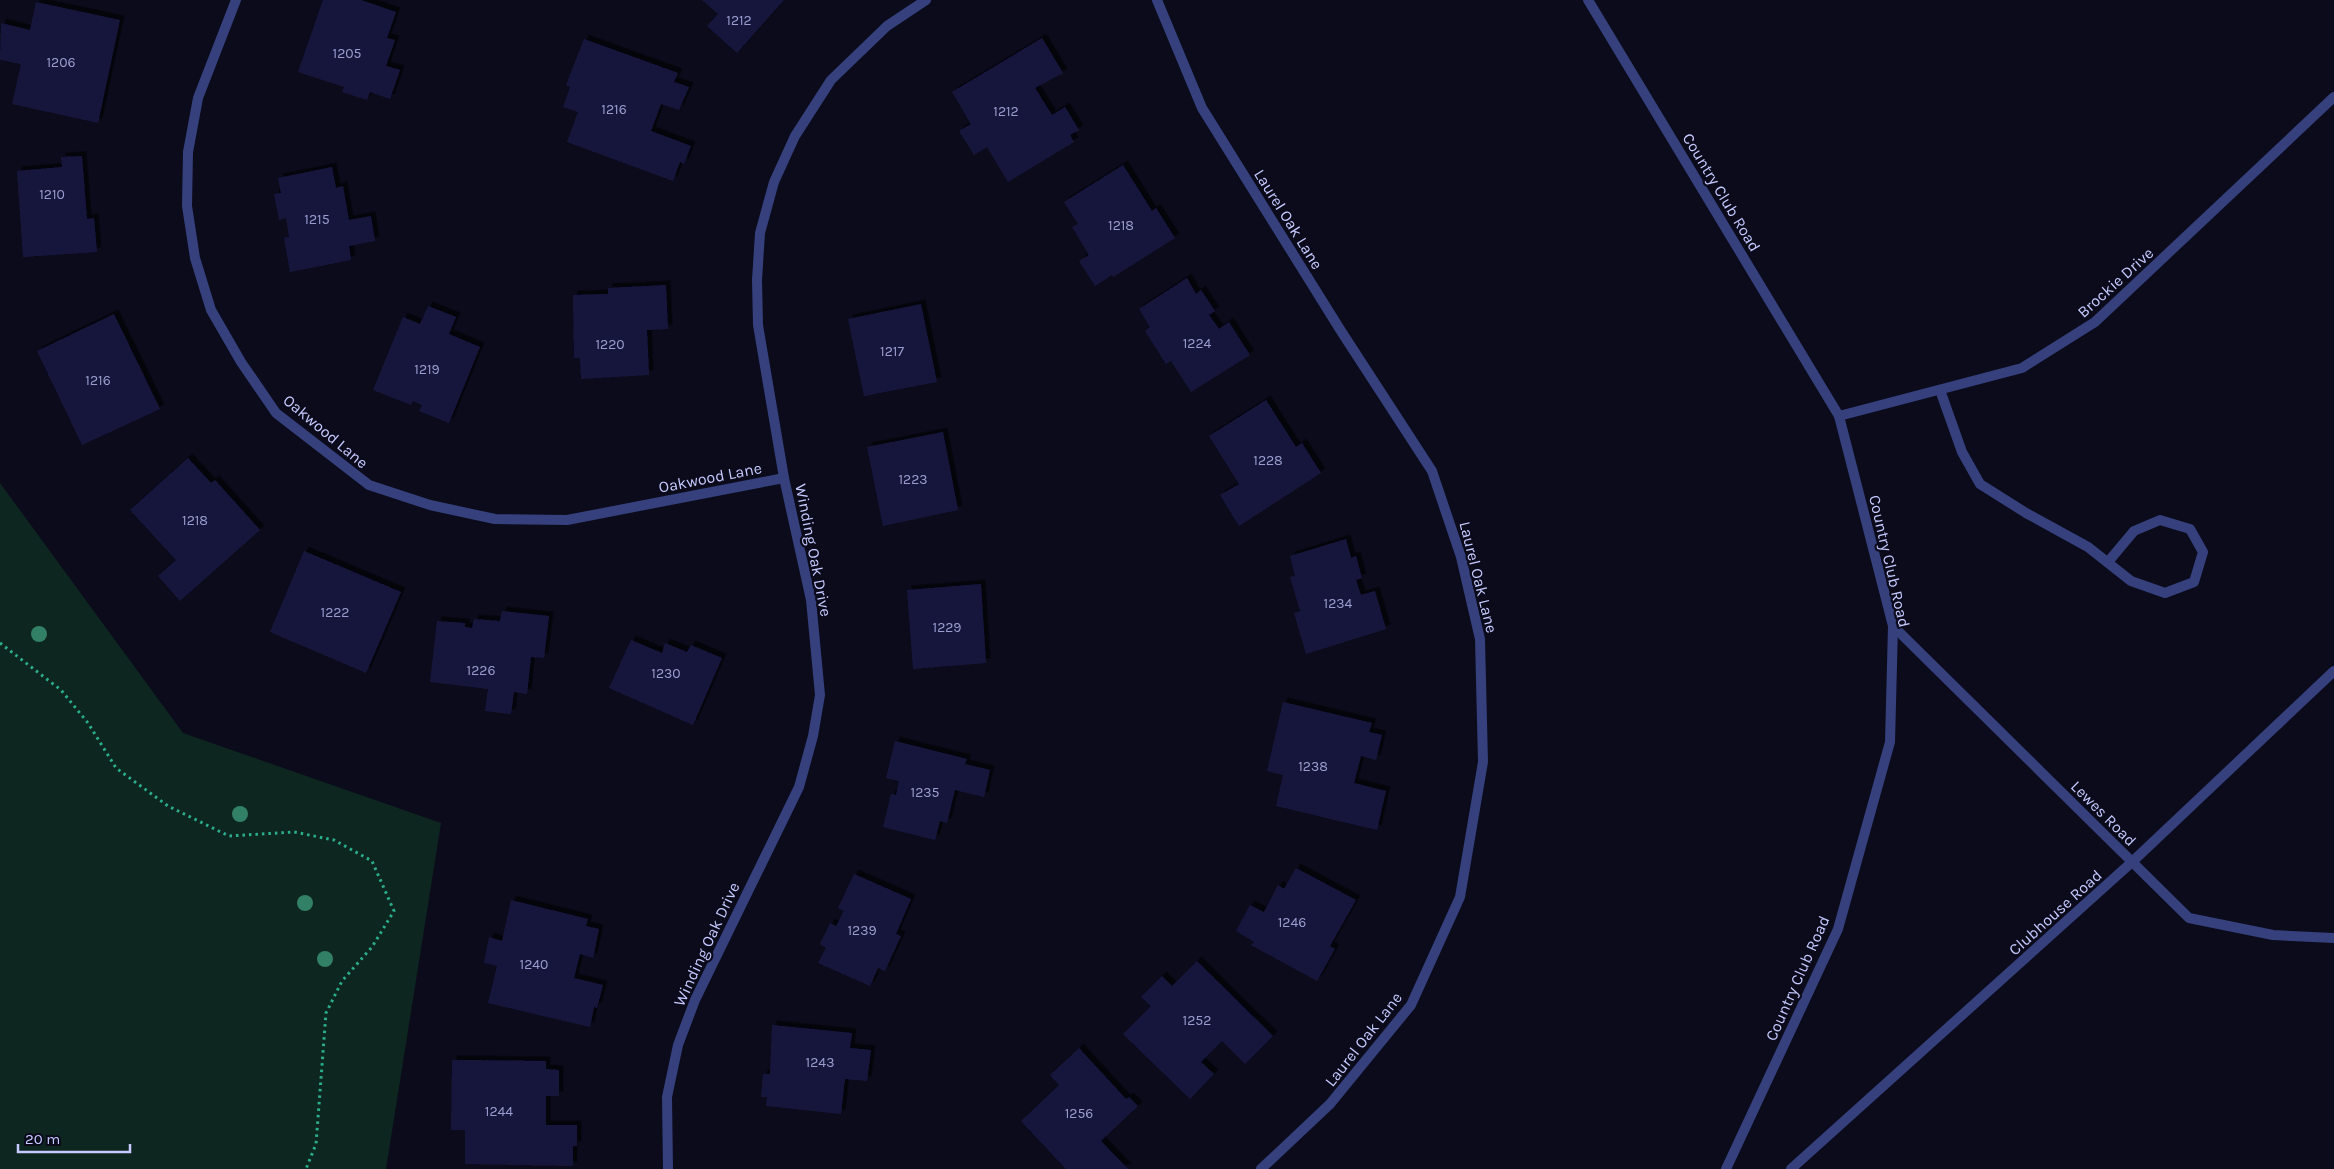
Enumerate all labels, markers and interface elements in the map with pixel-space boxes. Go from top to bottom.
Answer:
house number: 1212 [726,12,752,29]
house number: 1205 [333,45,362,62]
house number: 1206 [46,54,76,71]
house number: 1216 [601,101,627,118]
house number: 1212 [993,103,1019,120]
street label: Country Club Road [1679,129,1764,255]
street label: Laurel Oak Lane [1250,166,1327,273]
house number: 1210 [39,186,65,203]
house number: 1215 [304,211,330,228]
house number: 1218 [1108,217,1134,234]
street label: Brockie Drive [2073,243,2157,322]
house number: 1224 [1183,335,1212,352]
house number: 1220 [595,336,625,353]
house number: 1217 [880,343,904,360]
house number: 1219 [414,361,440,378]
house number: 1216 [85,372,111,389]
street label: Oakwood Lane [279,390,372,472]
house number: 1228 [1253,452,1283,469]
street label: Oakwood Lane [657,458,763,497]
house number: 1223 [898,471,928,488]
street label: Winding Oak Drive [791,482,836,618]
street label: Country Club Road [1865,493,1914,629]
house number: 1218 [182,512,208,529]
street label: Laurel Oak Lane [1455,519,1502,635]
house number: 1234 [1324,595,1353,612]
house number: 1222 [321,604,349,621]
house number: 1229 [933,619,961,636]
house number: 1226 [467,662,495,679]
house number: 1230 [651,665,681,682]
house number: 1238 [1298,758,1328,775]
street label: Lewes Road [2067,777,2140,850]
house number: 1235 [911,784,940,801]
street label: Clubhouse Road [2005,866,2106,959]
street label: Winding Oak Drive [669,879,744,1009]
street label: Country Club Road [1761,913,1834,1044]
house number: 1246 [1278,914,1306,931]
house number: 1239 [847,922,877,939]
house number: 1240 [520,956,548,973]
street label: Laurel Oak Lane [1321,988,1406,1090]
house number: 1252 [1183,1012,1211,1029]
house number: 1243 [806,1054,834,1071]
house number: 1244 [485,1103,513,1120]
house number: 1256 [1065,1105,1093,1122]
scale bar [18,1122,130,1154]
text: 20 m [25,1130,60,1148]

